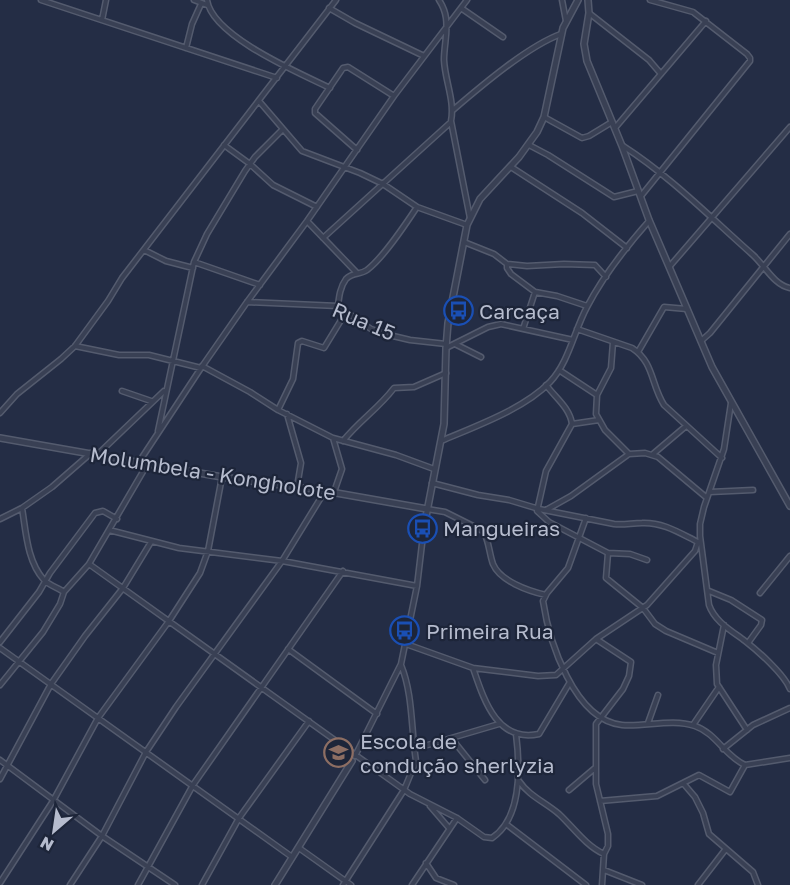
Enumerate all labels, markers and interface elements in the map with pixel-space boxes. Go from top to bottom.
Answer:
bus stop icon: Carcaça [442,295,474,327]
street label: Rua 15 [329,296,399,346]
place label: Carcaça [479,298,560,324]
street label: Molumbela - Kongholote [88,441,338,505]
bus stop icon: Mangueiras [406,512,438,544]
place label: Mangueiras [443,515,560,541]
bus stop icon: Primeira Rua [389,615,421,647]
place label: Primeira Rua [426,618,554,644]
place label: Escola de condução sherlyzia [360,728,554,778]
school or university icon: Escola de condução sherlyzia [323,737,355,769]
north arrow [24,801,84,861]
text: N [37,832,57,856]

